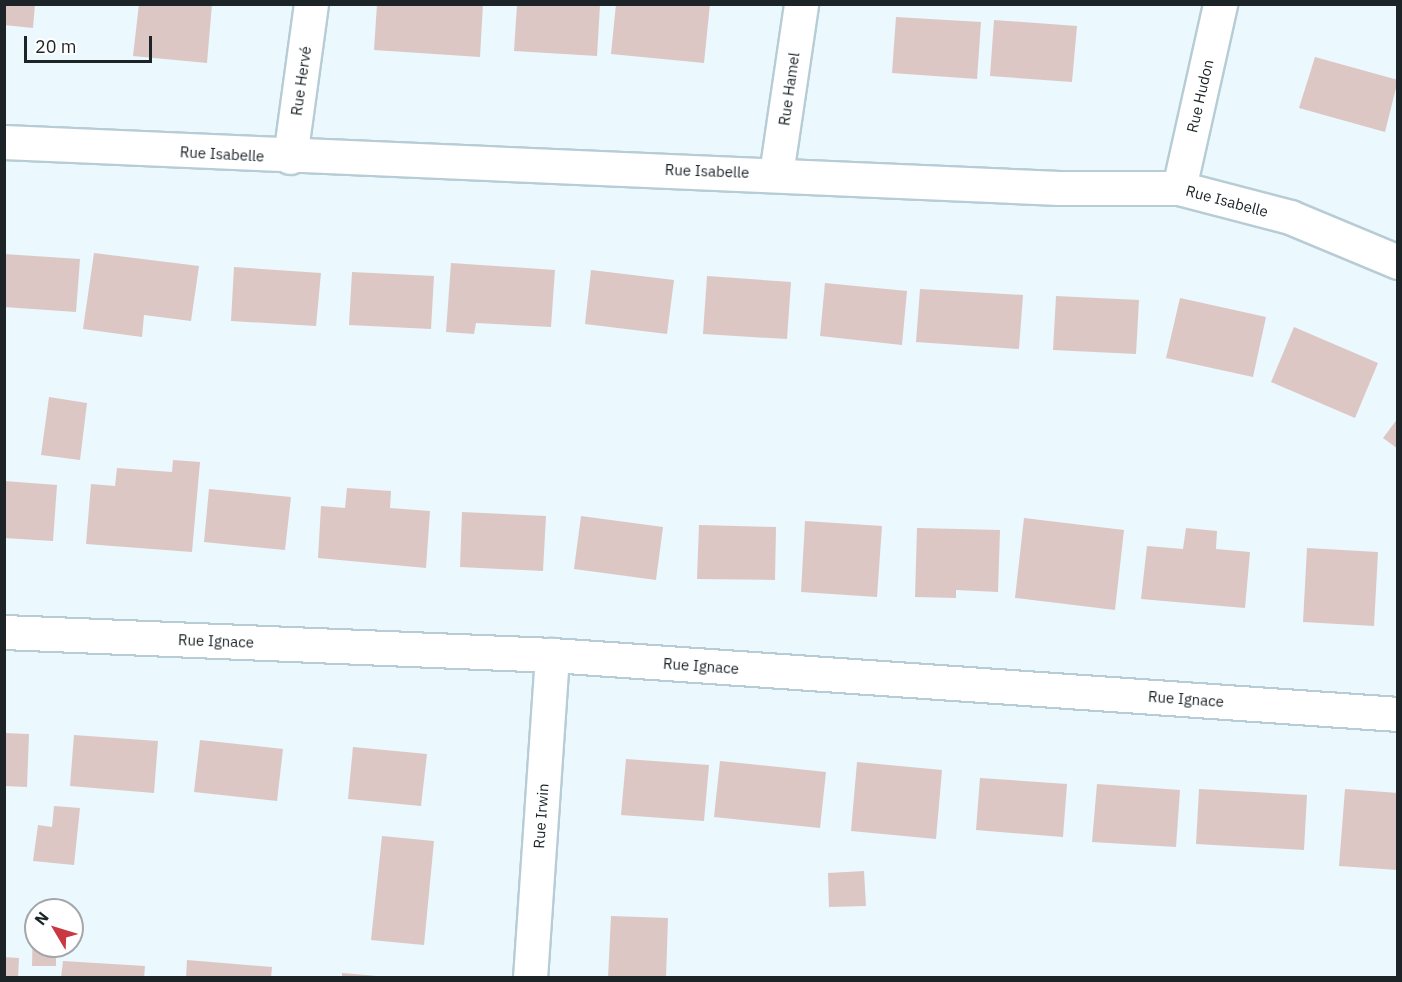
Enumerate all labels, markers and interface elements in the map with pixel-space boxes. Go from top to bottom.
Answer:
scale bar [27,24,154,62]
text: 20 m [35,35,77,58]
street label: Rue Hervé [287,45,315,117]
street label: Rue Hamel [775,51,803,127]
street label: Rue Hudon [1183,58,1217,134]
street label: Rue Isabelle [179,143,265,165]
street label: Rue Isabelle [664,161,750,181]
street label: Rue Isabelle [1184,181,1270,221]
street label: Rue Ignace [178,631,254,651]
street label: Rue Ignace [662,654,740,678]
street label: Rue Ignace [1147,687,1225,711]
street label: Rue Irwin [530,783,552,849]
north arrow [24,898,84,958]
text: N [30,907,53,929]

